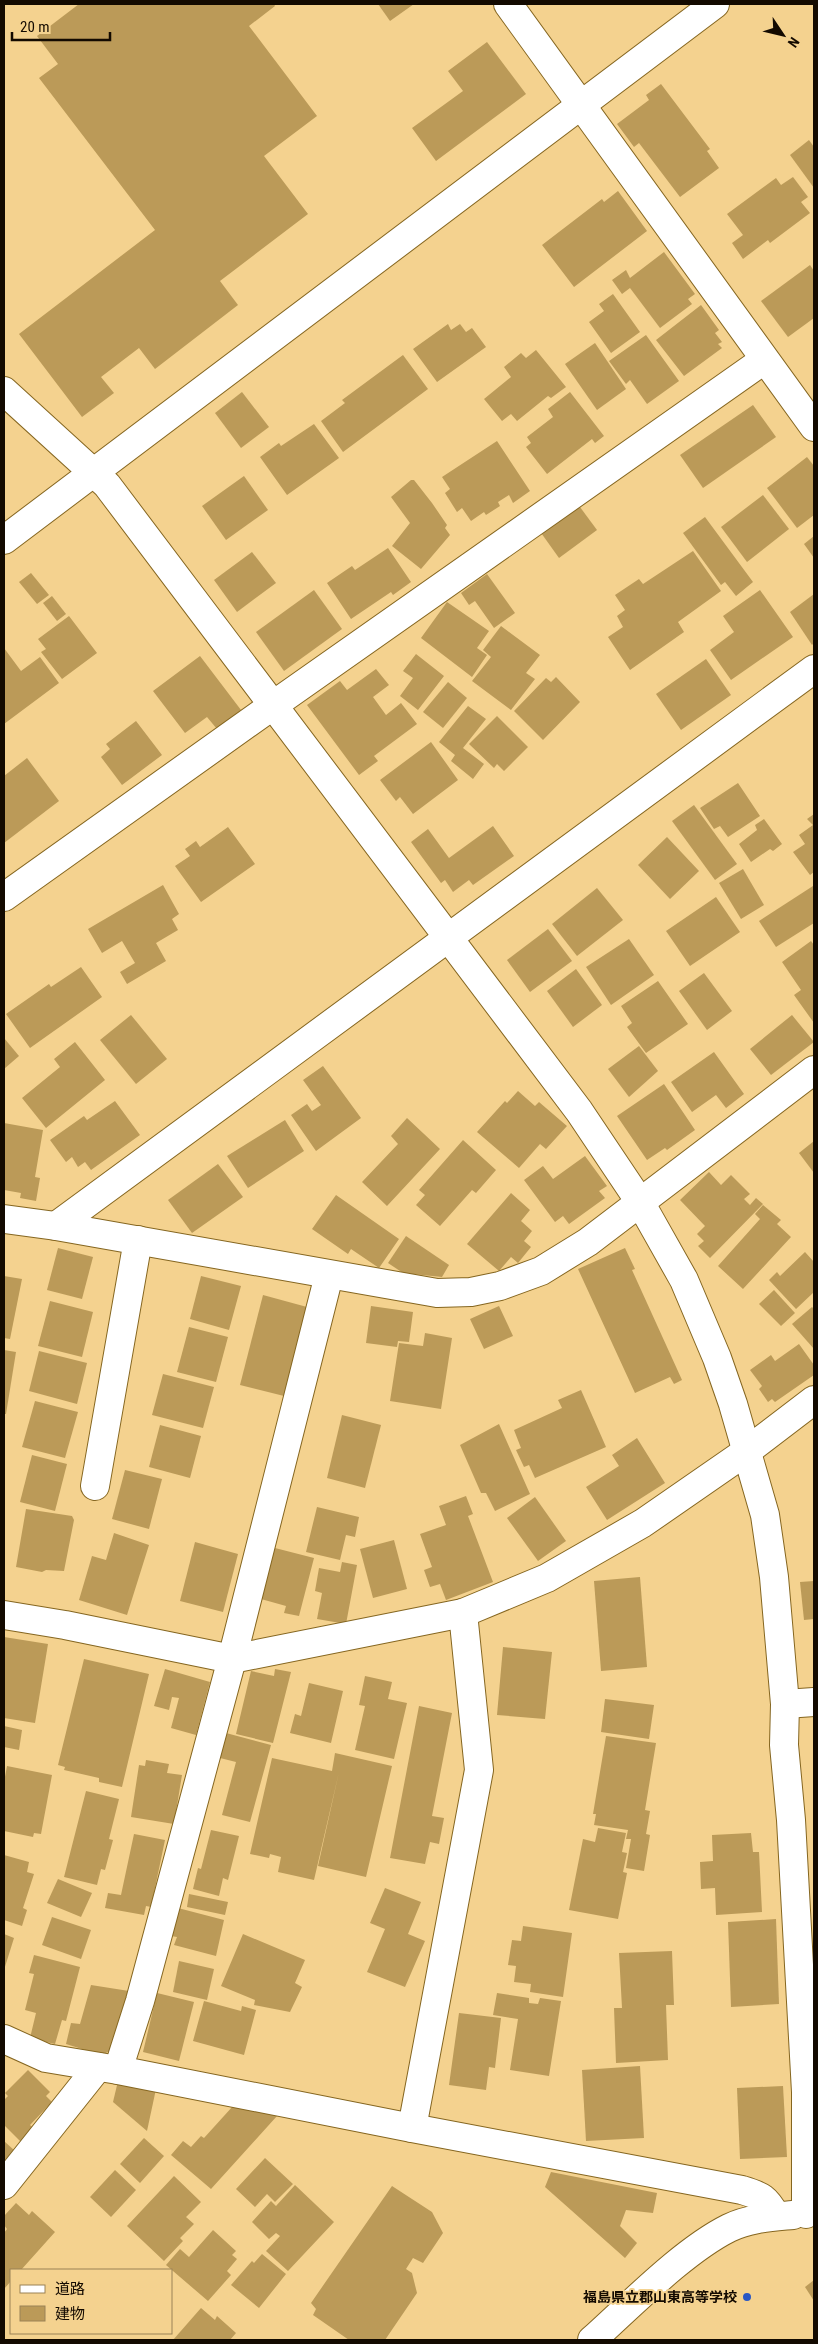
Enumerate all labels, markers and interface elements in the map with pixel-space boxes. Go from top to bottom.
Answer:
scale bar [12,10,110,42]
north arrow [758,10,808,60]
text: 20 m [20,18,50,36]
text: N [785,34,803,51]
legend [10,2269,172,2334]
text: 道路 [55,2280,85,2298]
place label: 福島県立郡山東高等学校 [583,2289,737,2305]
marker: 福島県立郡山東高等学校 [741,2291,753,2303]
text: 建物 [55,2305,85,2323]

